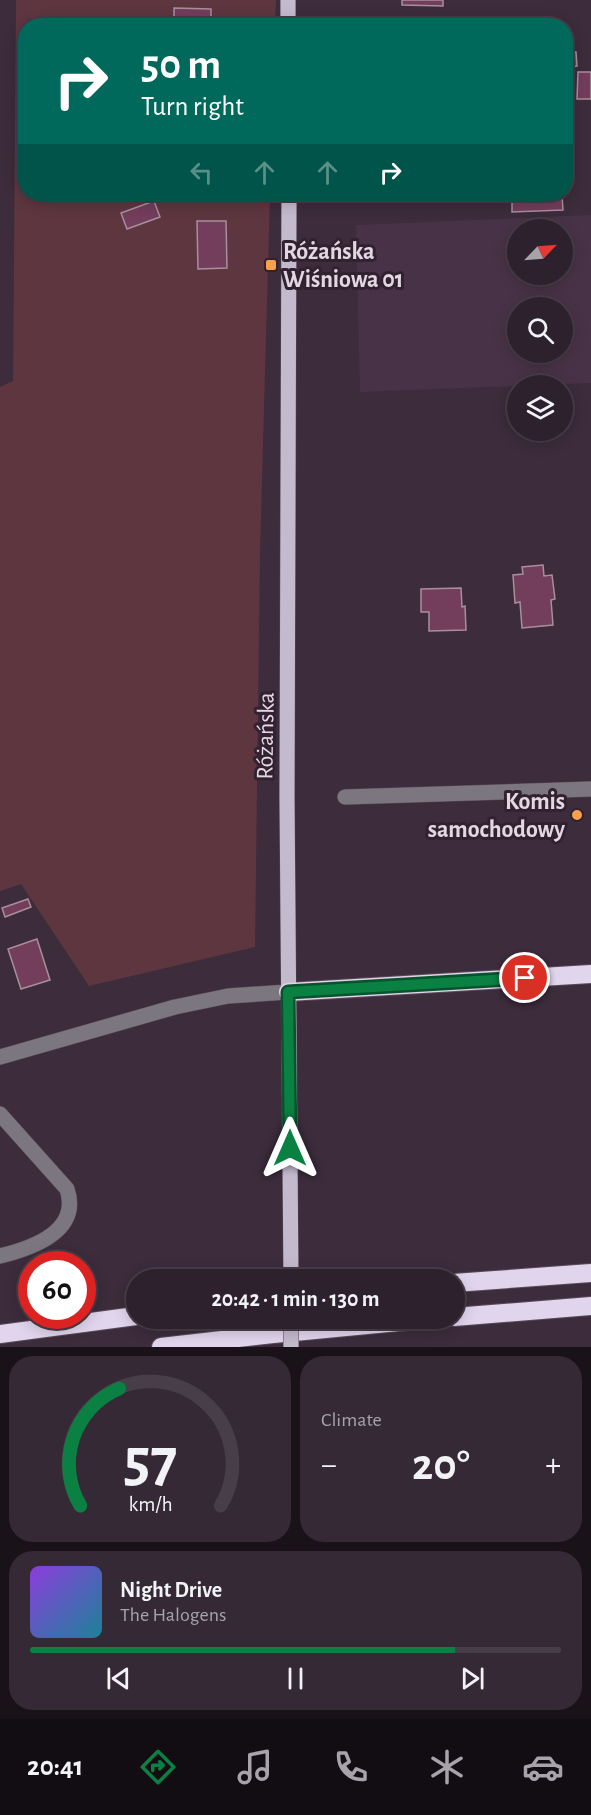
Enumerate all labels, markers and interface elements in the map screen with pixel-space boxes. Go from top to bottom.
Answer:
icon: right [42,42,120,120]
text: 50 m [141,44,221,86]
text: Turn right [141,93,244,120]
icon: left [185,156,218,189]
icon: ahead [248,156,281,189]
icon: ahead [311,156,344,189]
icon: right [374,156,407,189]
north arrow [507,219,573,285]
map controls [507,219,573,441]
place label: Różańska Wiśniowa 01 [283,240,403,292]
marker: Różańska Wiśniowa 01 [264,258,278,272]
button: search [507,297,573,363]
button: layers [507,375,573,441]
street label: Różańska [253,692,279,780]
place label: Komis samochodowy [428,790,565,842]
marker: Komis samochodowy [570,808,584,822]
pin [499,952,550,1003]
icon: arrive [508,961,541,994]
position arrow [258,1116,322,1180]
speed limit sign: 60 [18,1251,96,1329]
text: 20:42 · 1 min · 130 m [212,1288,379,1310]
text: Climate [321,1410,382,1430]
text: 57 [123,1430,177,1492]
text: 20° [412,1443,470,1488]
text: − [321,1449,337,1482]
text: + [545,1449,561,1482]
text: km/h [128,1494,172,1515]
text: Night Drive [120,1579,222,1601]
text: The Halogens [120,1605,226,1625]
icon: previous [102,1662,135,1695]
icon: pause [279,1662,312,1695]
icon: next [456,1662,489,1695]
icon: directions [137,1746,179,1788]
icon: music [234,1746,276,1788]
icon: phone [330,1746,372,1788]
icon: climate [426,1746,468,1788]
icon: car [522,1746,564,1788]
text: 20:41 [27,1753,83,1780]

